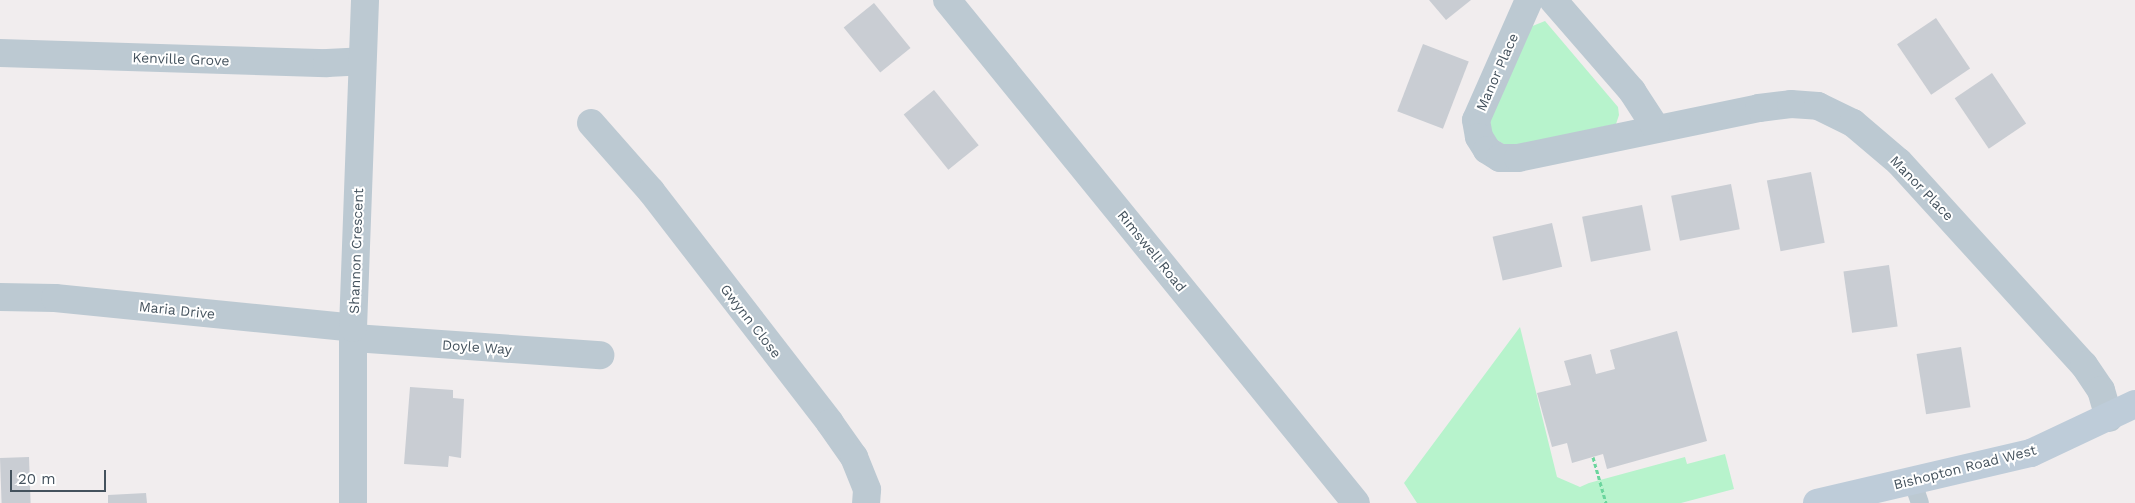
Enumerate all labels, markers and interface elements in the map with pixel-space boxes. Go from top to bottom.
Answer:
street label: Manor Place [1472,30,1522,114]
street label: Kenville Grove [132,49,230,69]
street label: Manor Place [1887,152,1957,224]
street label: Shannon Crescent [345,188,367,314]
street label: Rimswell Road [1114,207,1190,295]
street label: Gwynn Close [717,281,785,361]
street label: Maria Drive [138,298,216,322]
street label: Doyle Way [441,336,513,358]
street label: Bishopton Road West [1892,441,2038,493]
scale bar [12,460,109,492]
text: 20 m [18,470,56,488]

